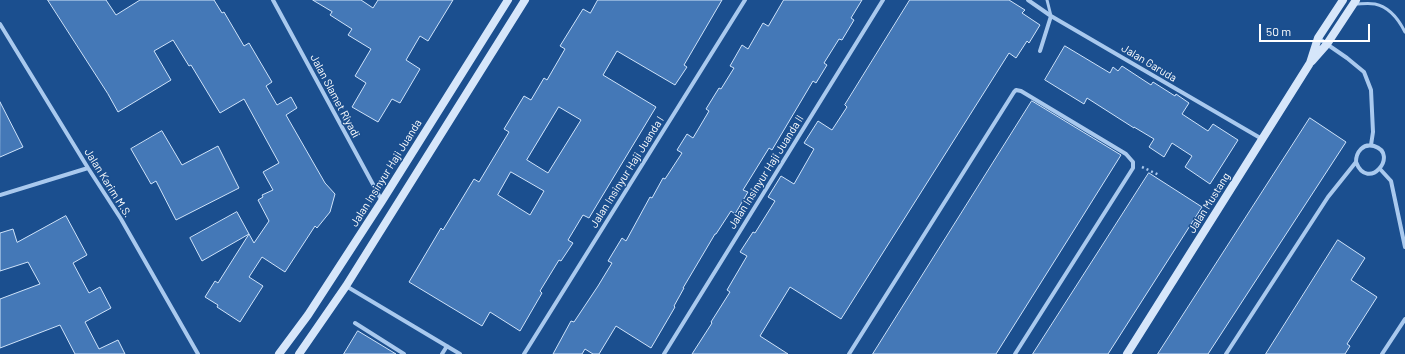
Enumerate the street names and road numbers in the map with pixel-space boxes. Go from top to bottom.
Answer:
street label: Jalan Garuda [1119,41,1179,85]
street label: Jalan Slamet Riyadi [307,52,363,140]
street label: Jalan Insinyur Haji Juanda II [725,113,807,231]
street label: Jalan Insinyur Haji Juanda I [587,114,667,230]
street label: Jalan Insinyur Haji Juanda [348,117,424,229]
street label: Jalan Karim M.S. [81,146,135,220]
street label: Jalan Mustang [1185,170,1233,236]

